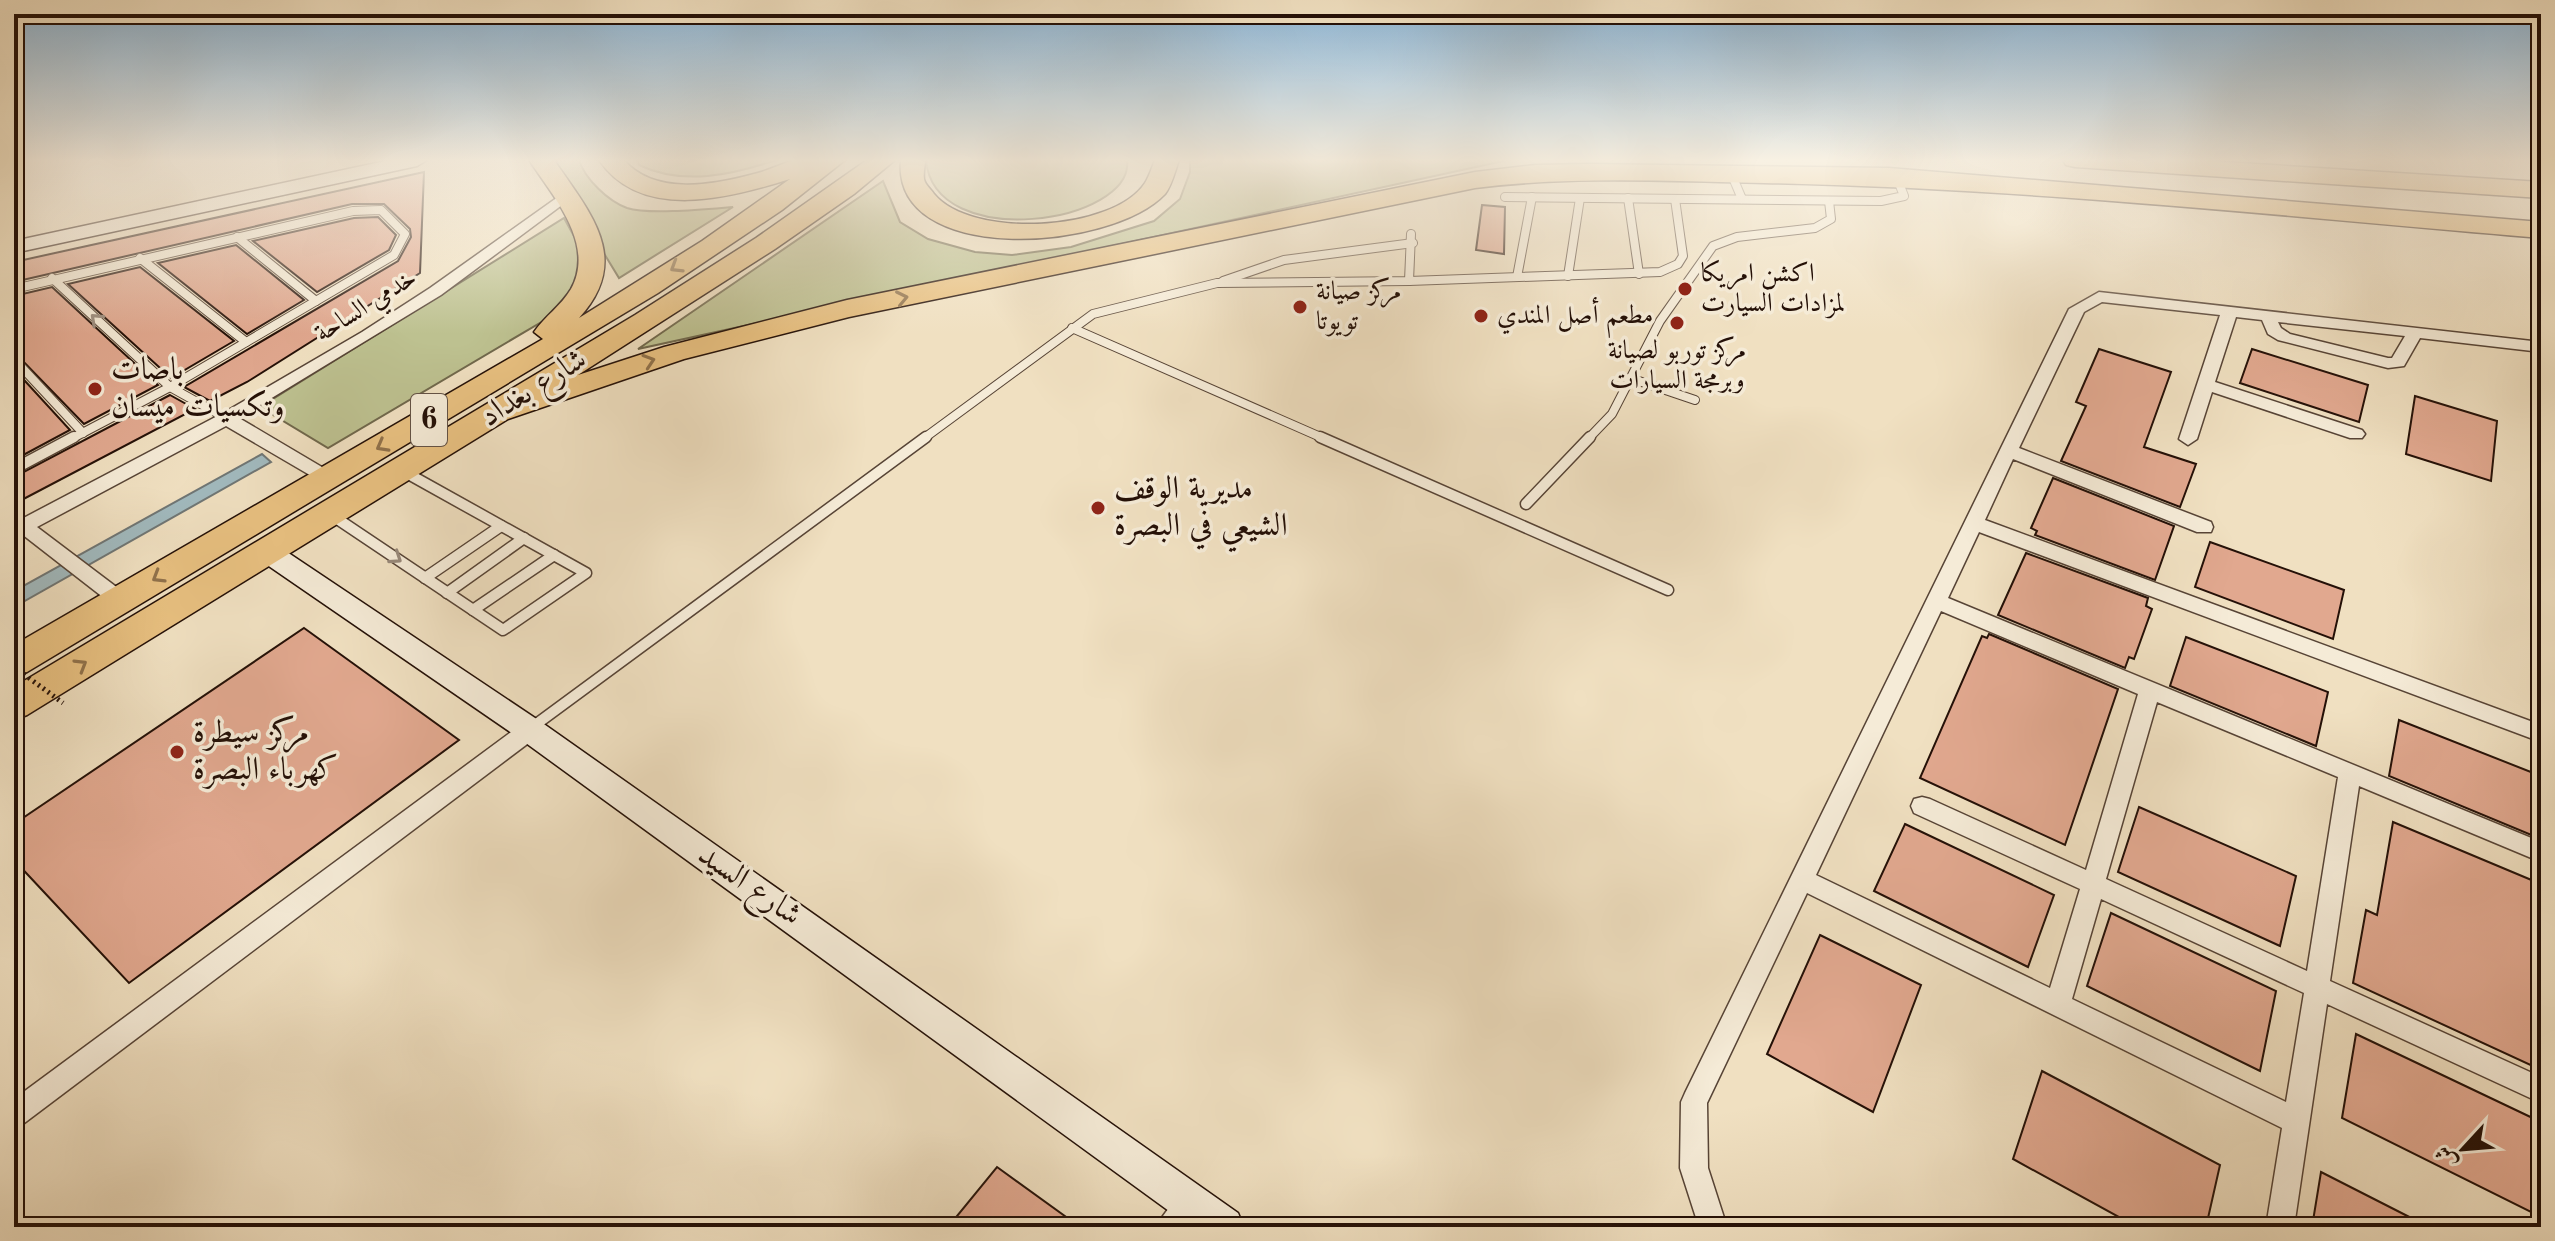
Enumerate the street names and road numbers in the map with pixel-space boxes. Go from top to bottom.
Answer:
street label: خدمي الساحة [311,265,425,353]
street label: شارع بغداد [475,344,597,441]
road number: 6 [411,394,447,446]
street label: شارع السيد [687,839,807,940]

